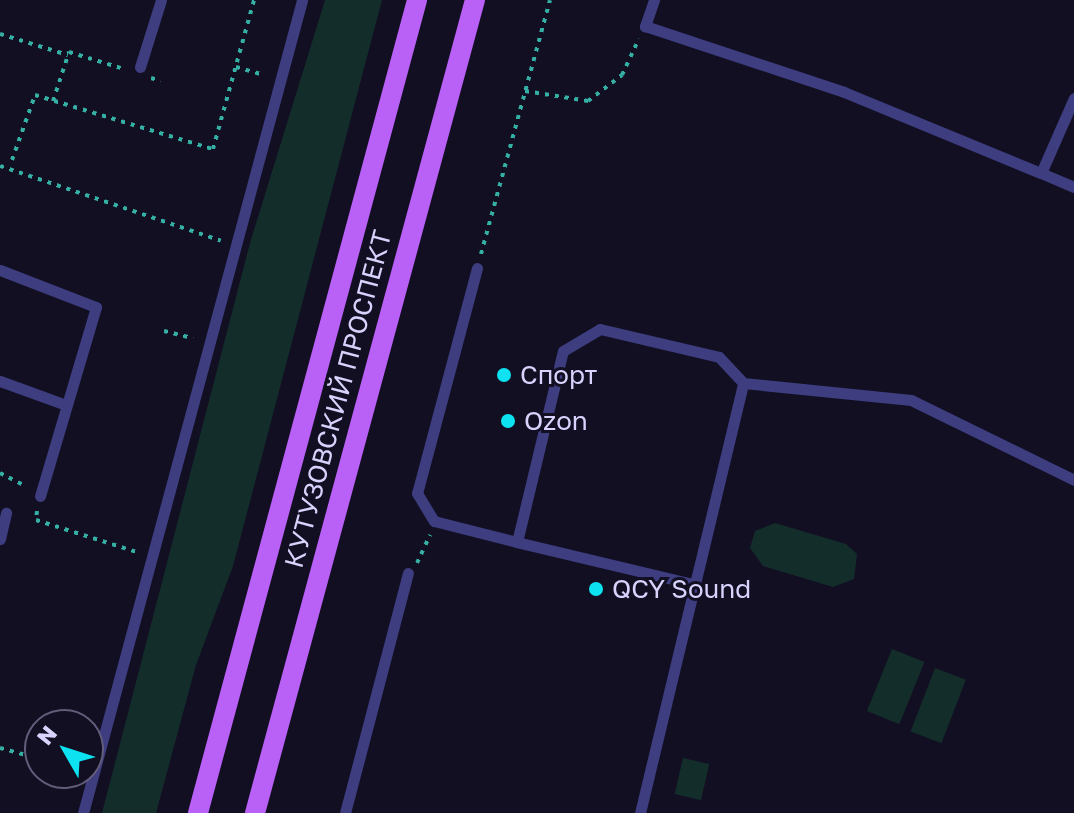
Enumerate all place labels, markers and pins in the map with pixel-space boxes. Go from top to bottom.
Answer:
place label: Спорт [520,359,597,391]
marker: Спорт [495,366,513,384]
place label: Ozon [524,405,588,437]
marker: Ozon [499,412,517,430]
place label: QCY Sound [612,573,751,605]
marker: QCY Sound [587,580,605,598]

